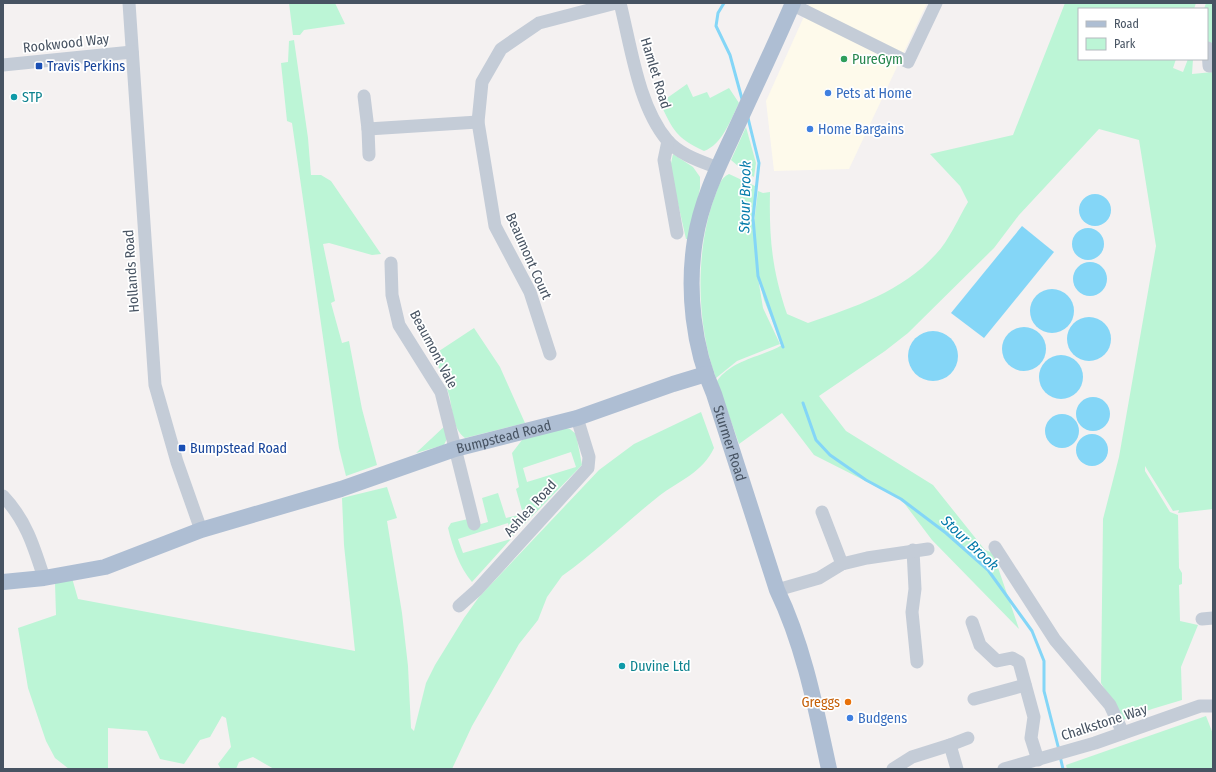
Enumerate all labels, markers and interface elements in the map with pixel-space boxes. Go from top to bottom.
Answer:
legend [1078,8,1208,60]
text: Road [1114,17,1139,31]
street label: Rookwood Way [22,30,111,56]
street label: Hamlet Road [637,35,674,111]
text: Park [1114,37,1136,51]
place label: PureGym [852,51,903,68]
marker: PureGym [839,54,849,64]
place label: Travis Perkins [47,58,125,75]
marker: Travis Perkins [34,61,44,71]
place label: Pets at Home [836,85,912,102]
marker: Pets at Home [823,88,833,98]
place label: STP [22,89,42,106]
marker: STP [9,92,19,102]
place label: Home Bargains [818,121,904,138]
marker: Home Bargains [805,124,815,134]
water label: Stour Brook [735,160,755,234]
street label: Beaumont Court [502,210,555,303]
street label: Hollands Road [120,229,143,313]
street label: Beaumont Vale [406,307,461,391]
street label: Sturmer Road [709,403,749,483]
street label: Bumpstead Road [455,417,553,457]
place label: Bumpstead Road [190,440,287,457]
marker: Bumpstead Road [177,443,187,453]
street label: Ashlea Road [501,477,560,540]
water label: Stour Brook [937,511,1003,575]
place label: Duvine Ltd [630,658,691,675]
marker: Duvine Ltd [617,661,627,671]
place label: Greggs [802,694,840,711]
marker: Greggs [843,697,853,707]
street label: Chalkstone Way [1059,700,1150,744]
place label: Budgens [858,710,907,727]
marker: Budgens [845,713,855,723]

